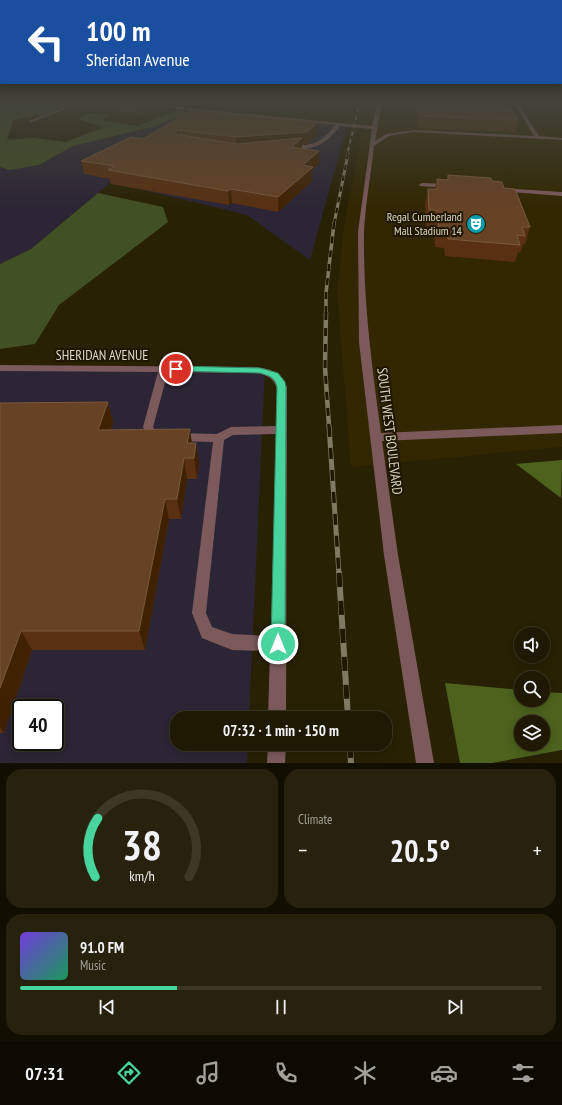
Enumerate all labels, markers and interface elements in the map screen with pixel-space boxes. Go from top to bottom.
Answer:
text: 100 m [86,12,150,49]
icon: left [20,16,72,68]
text: Sheridan Avenue [86,48,190,71]
place label: Regal Cumberland Mall Stadium 14 [387,209,463,238]
theatre icon: Regal Cumberland Mall Stadium 14 [465,213,487,235]
street label: SHERIDAN AVENUE [56,346,148,364]
pin [159,352,193,386]
icon: arrive [165,358,187,380]
street label: SOUTH WEST BOULEVARD [373,367,407,495]
position arrow [257,623,299,665]
map controls [514,627,550,751]
button: sound [514,627,550,663]
button: search [514,671,550,707]
speed limit sign: 40 [12,699,64,751]
button: layers [514,715,550,751]
text: 07:32 · 1 min · 150 m [223,721,339,740]
text: Climate [298,811,332,828]
text: 38 [122,817,162,870]
text: 20.5° [390,831,450,870]
text: − [298,836,307,864]
text: + [533,836,542,864]
text: km/h [129,865,155,884]
text: 91.0 FM [80,938,124,957]
text: Music [80,957,106,974]
icon: previous [96,996,118,1018]
icon: pause [270,996,292,1018]
icon: next [444,996,466,1018]
icon: directions [115,1059,143,1087]
icon: music [194,1059,222,1087]
icon: phone [272,1059,300,1087]
icon: climate [351,1059,379,1087]
icon: car [430,1059,458,1087]
icon: filters [509,1059,537,1087]
text: 07:31 [25,1062,64,1085]

